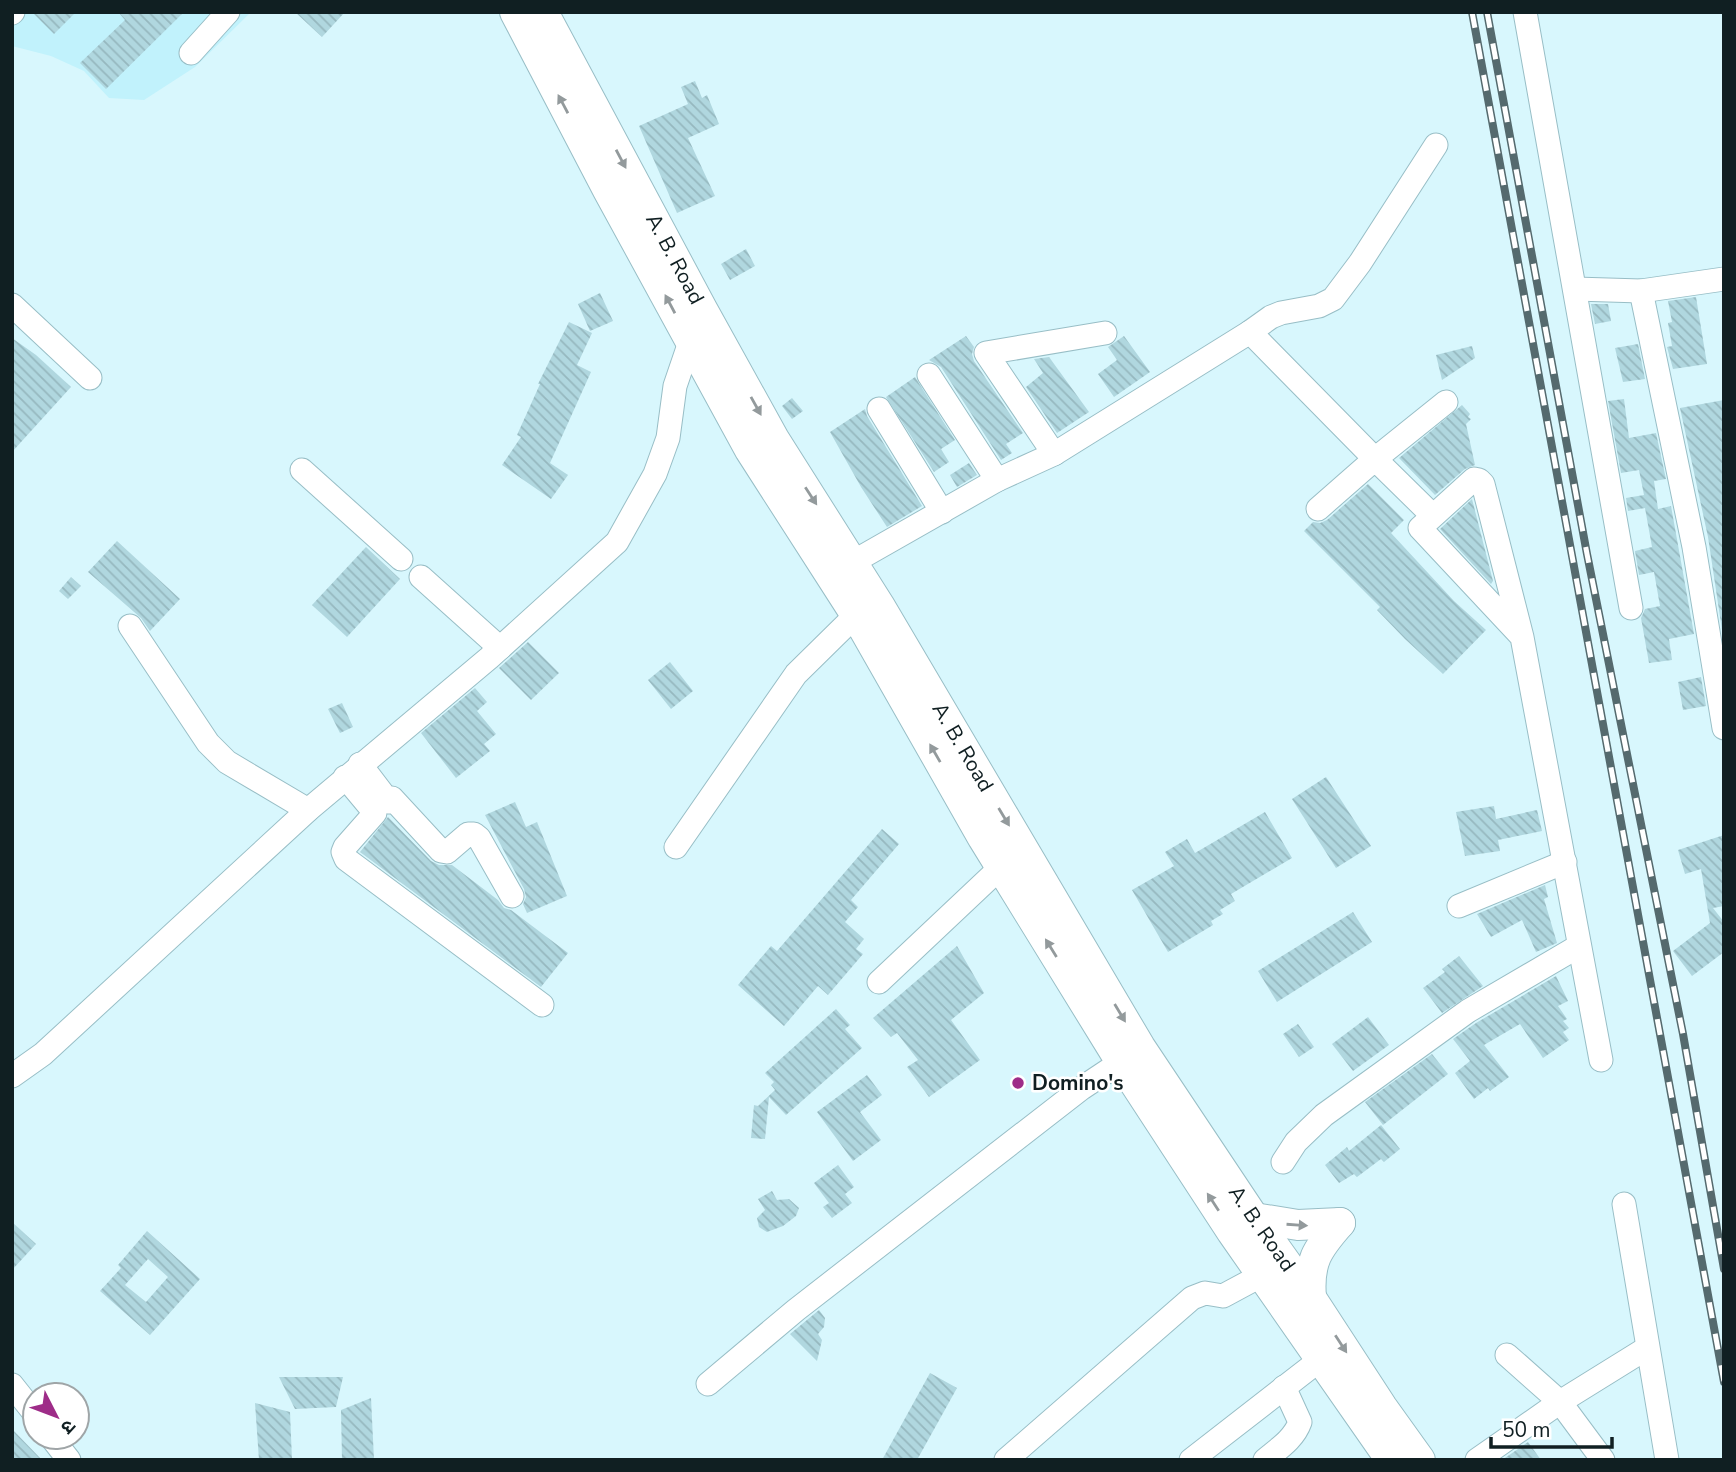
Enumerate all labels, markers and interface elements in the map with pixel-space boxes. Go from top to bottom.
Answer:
one-way arrow [557,94,569,114]
one-way arrow [616,149,627,169]
street label: A. B. Road [639,209,711,309]
one-way arrow [664,295,676,314]
one-way arrow [750,396,762,416]
one-way arrow [804,487,817,506]
street label: A. B. Road [926,697,1000,797]
one-way arrow [929,743,941,763]
one-way arrow [998,807,1010,827]
one-way arrow [1045,939,1058,958]
one-way arrow [1113,1003,1125,1023]
place label: Domino's [1032,1069,1124,1097]
marker: Domino's [1010,1075,1026,1091]
street label: A. B. Road [1222,1180,1302,1277]
one-way arrow [1206,1193,1219,1212]
one-way arrow [1286,1219,1308,1230]
one-way arrow [1335,1335,1348,1354]
north arrow [21,1381,91,1451]
scale bar [1491,1406,1612,1450]
text: उ [54,1414,81,1440]
text: 50 m [1502,1416,1551,1444]

